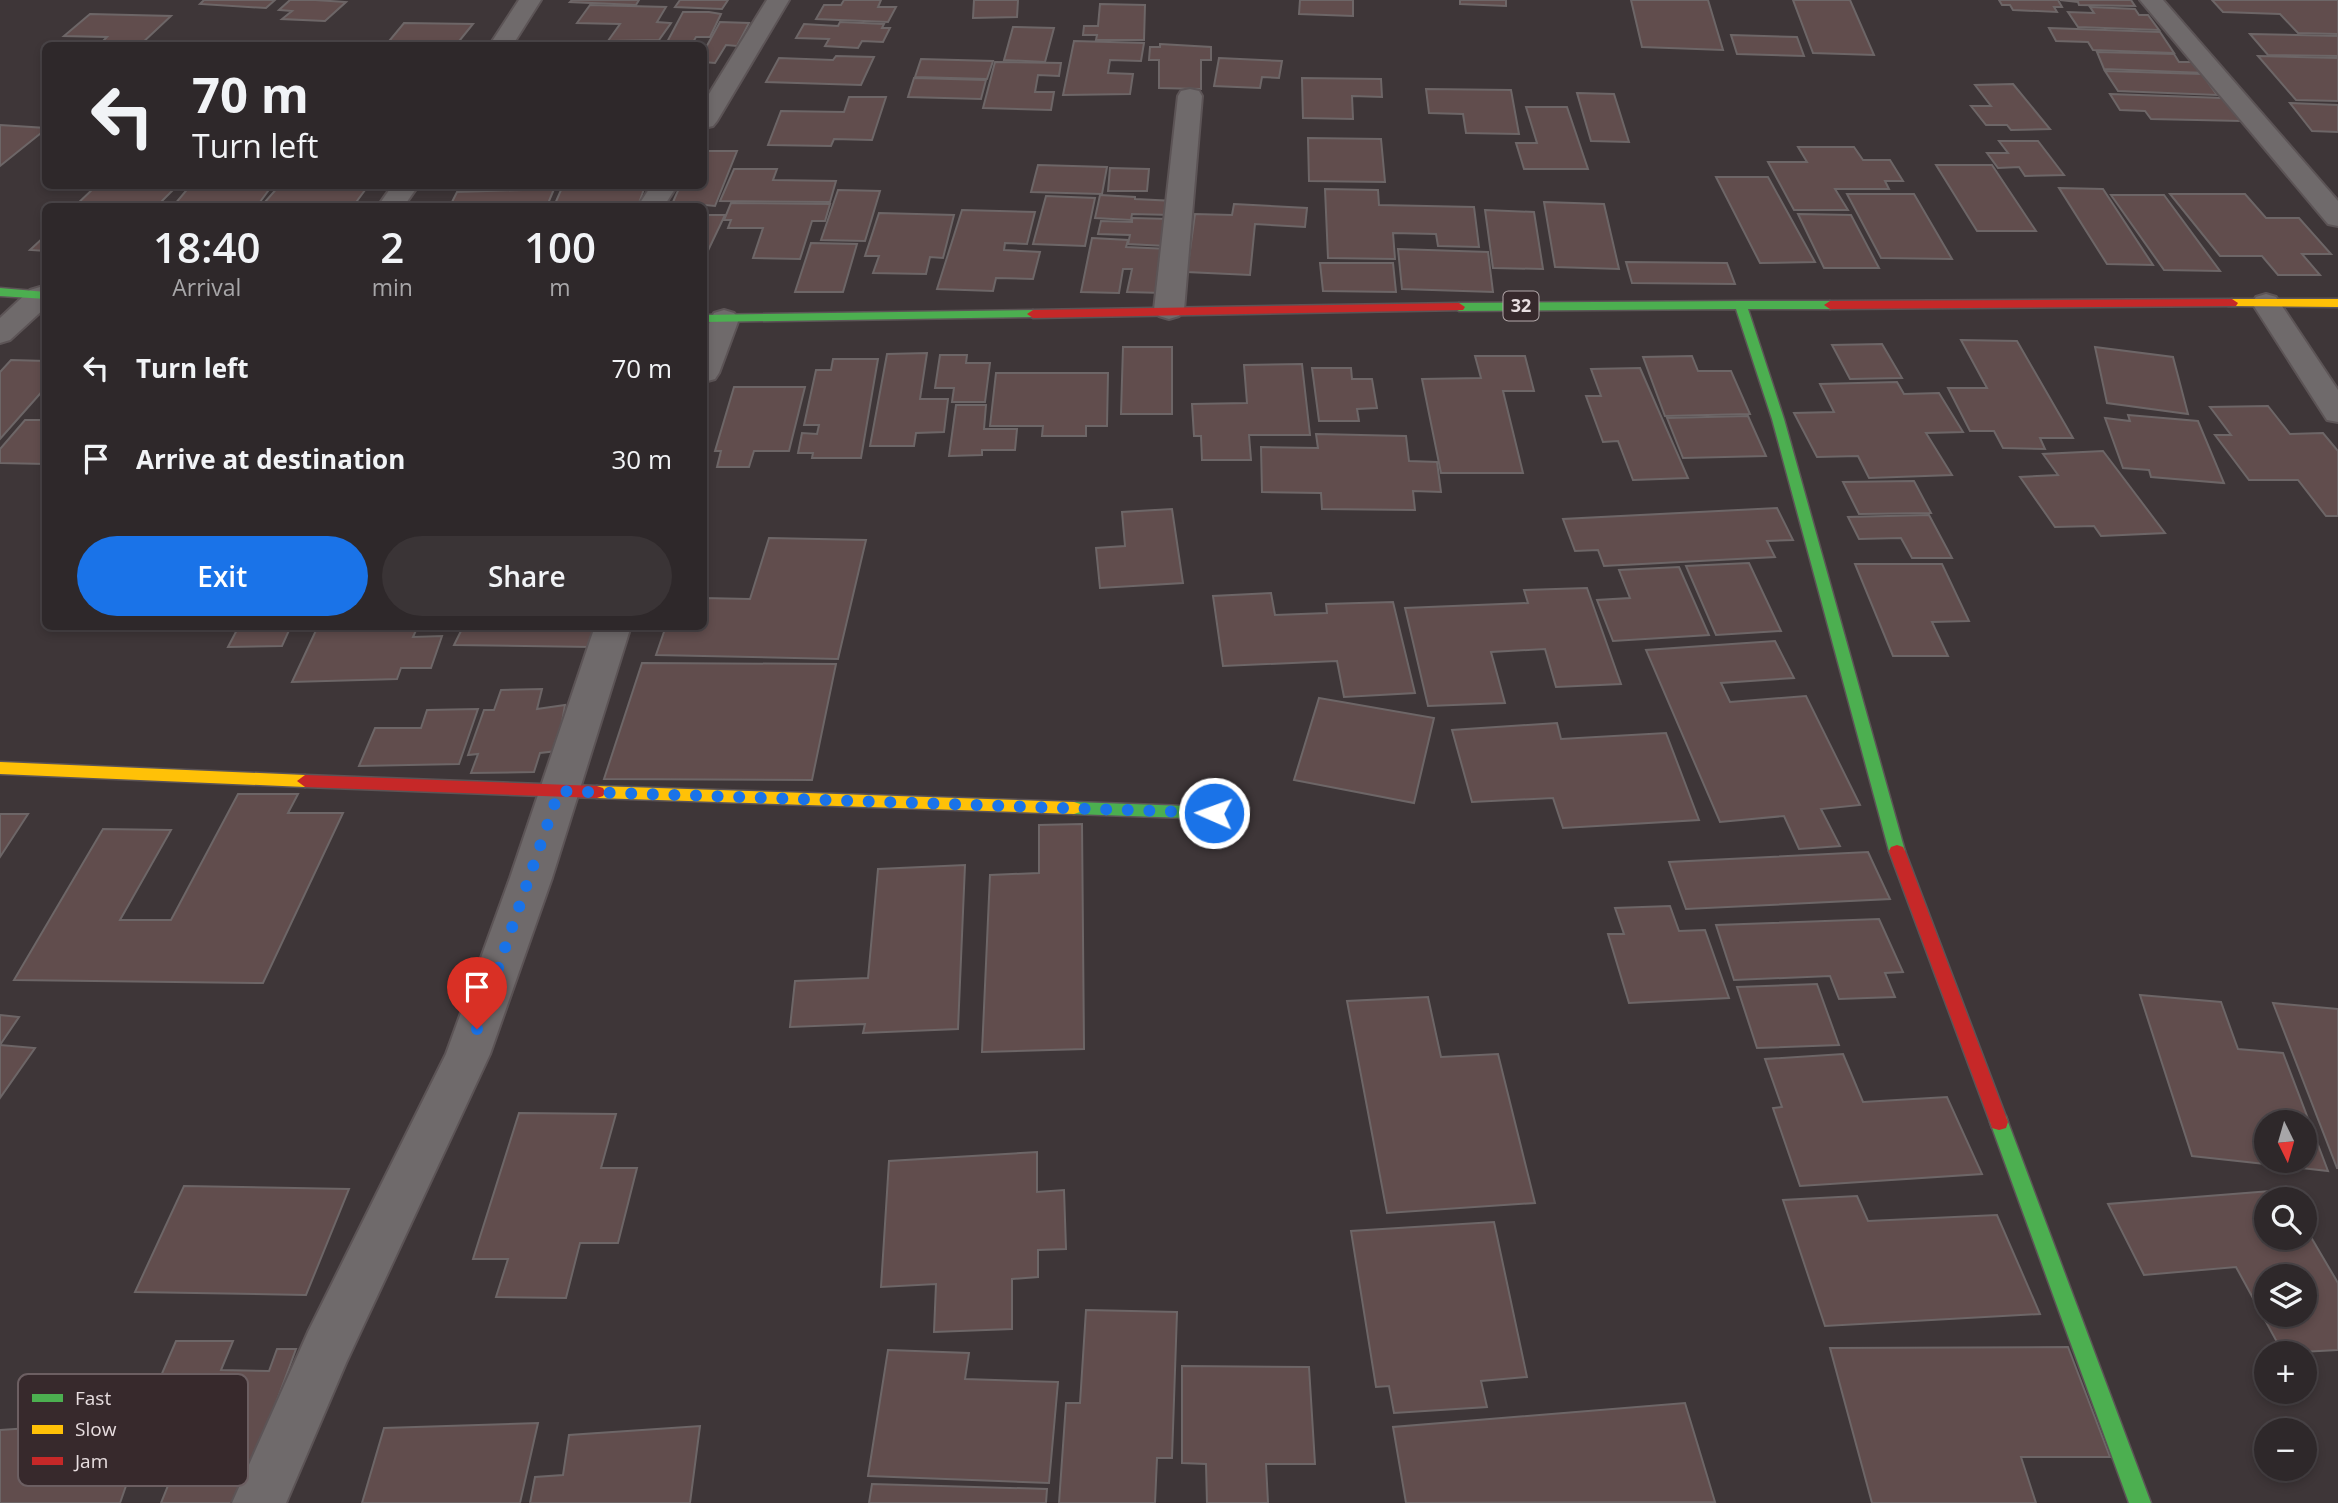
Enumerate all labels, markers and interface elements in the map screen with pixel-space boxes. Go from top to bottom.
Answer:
text: 70 m [192,61,309,127]
icon: left [77,70,168,161]
text: Turn left [192,124,318,167]
text: 18:40 [153,218,261,275]
text: 2 [380,218,404,275]
text: 100 [524,218,596,275]
text: Arrival [172,271,241,303]
text: min [372,271,413,303]
text: m [549,271,571,303]
road number: 32 [1504,292,1538,320]
icon: left [77,349,115,387]
text: Turn left [136,350,248,386]
text: 70 m [611,350,672,386]
icon: arrive [77,440,115,478]
text: Arrive at destination [136,441,405,477]
text: 30 m [611,441,672,477]
button: Exit [77,536,368,616]
button: Share [382,536,672,616]
position arrow [1177,776,1251,850]
pin [447,957,507,1029]
icon: arrive [458,968,496,1006]
north arrow [2254,1110,2317,1172]
map controls [2254,1110,2317,1481]
button: search [2254,1187,2317,1250]
button: layers [2254,1264,2317,1327]
button: + [2254,1341,2317,1404]
legend [18,1374,248,1486]
text: Fast [75,1385,111,1411]
text: Slow [75,1416,117,1442]
button: − [2254,1418,2317,1481]
text: Jam [73,1448,108,1474]

